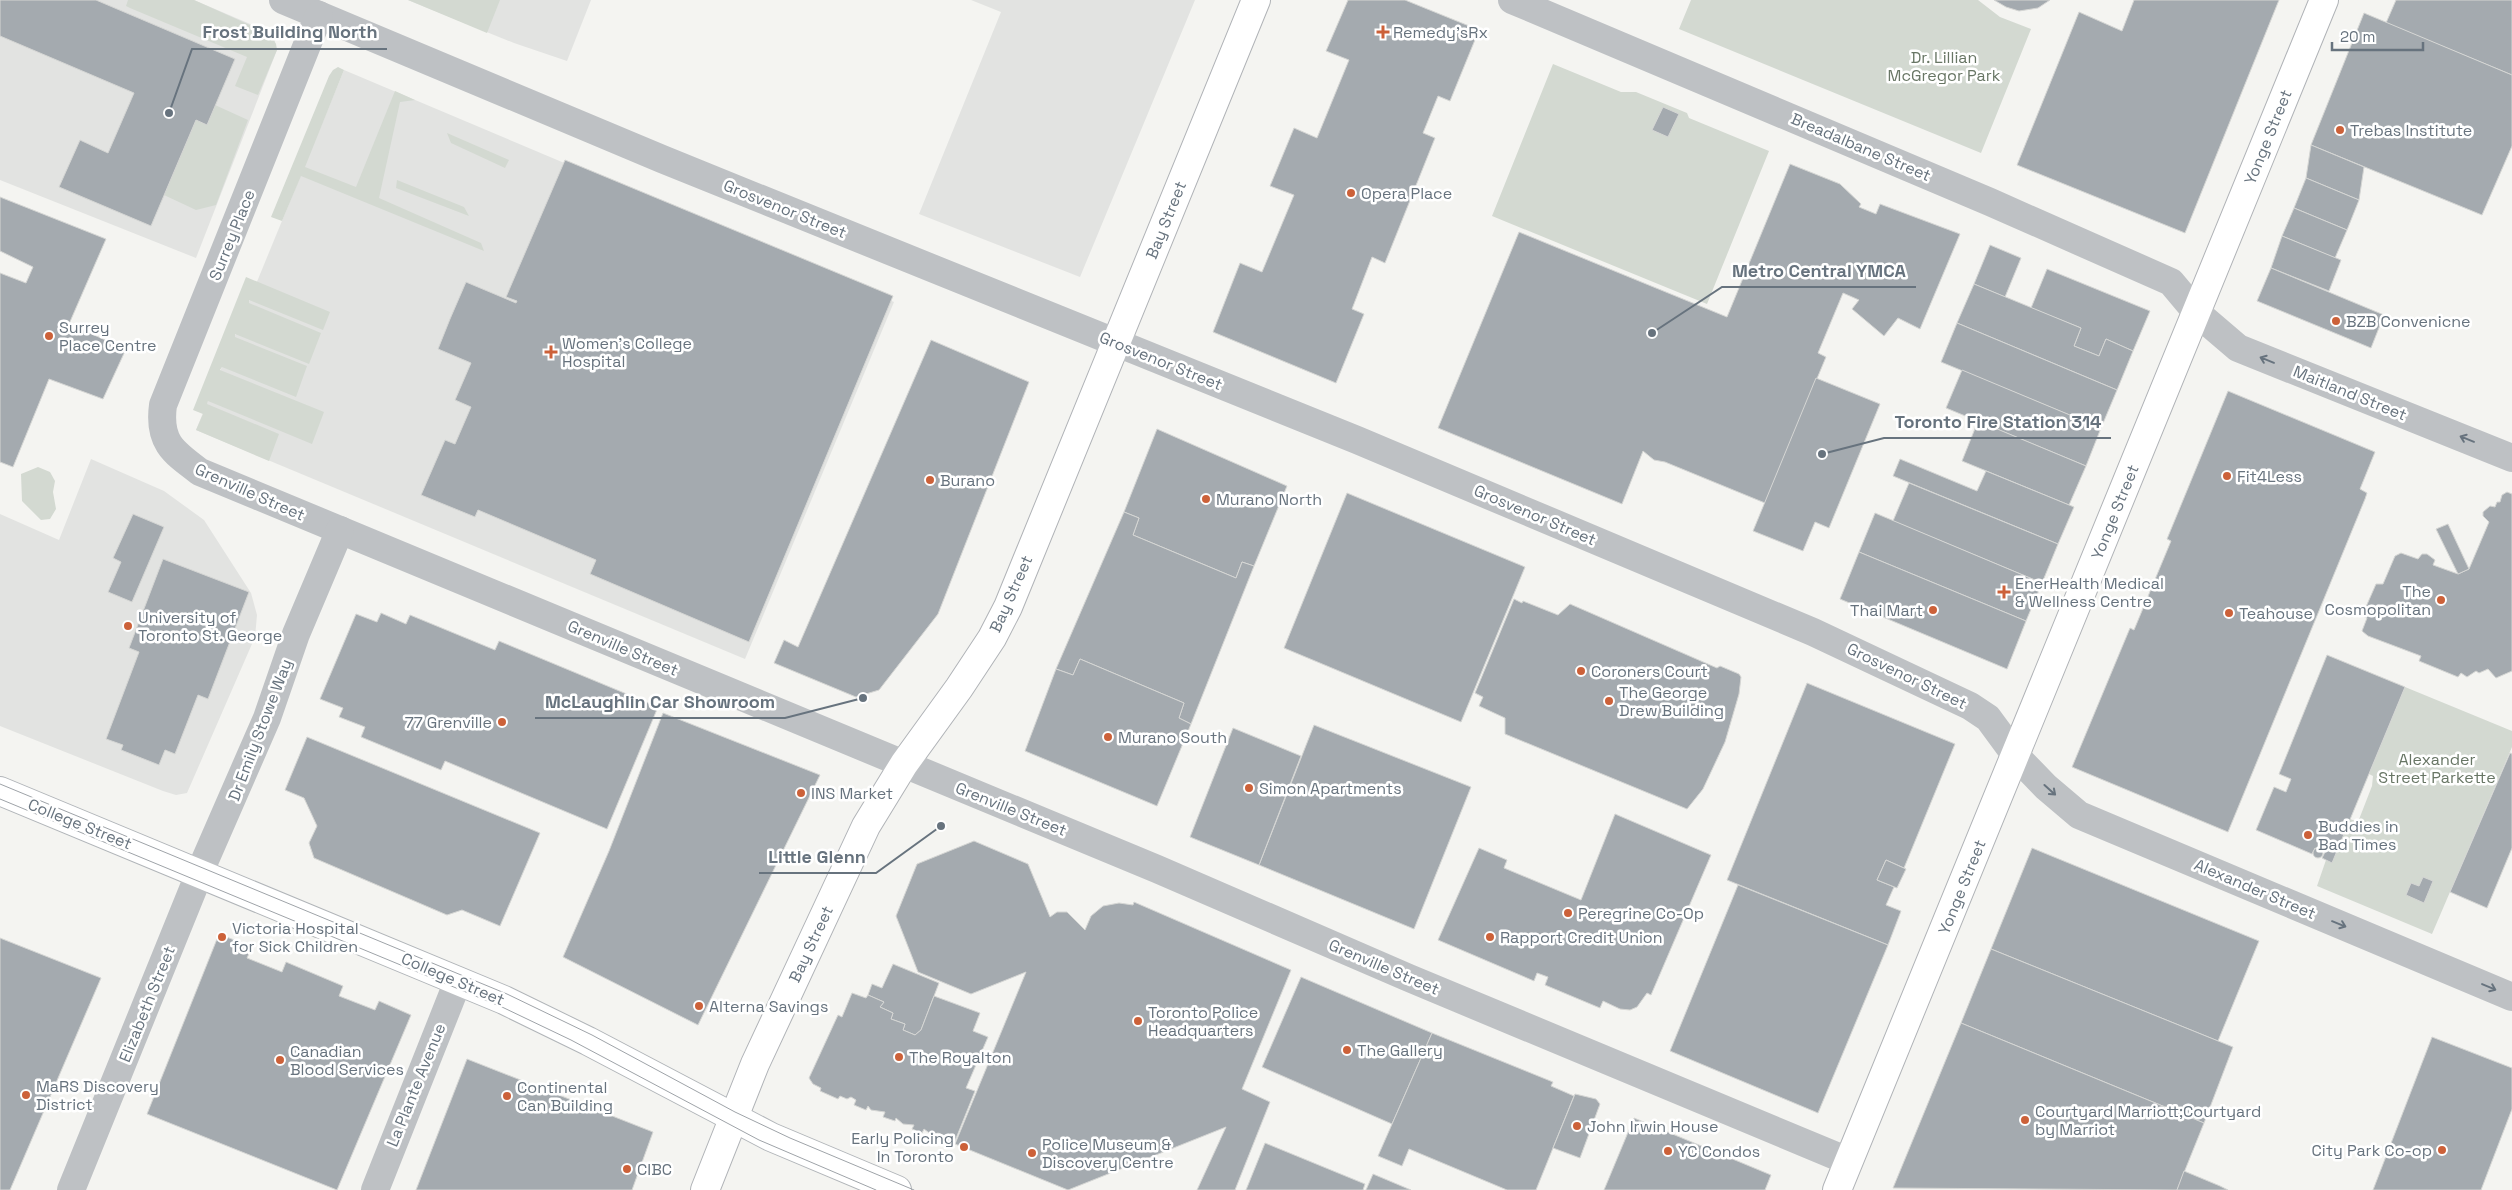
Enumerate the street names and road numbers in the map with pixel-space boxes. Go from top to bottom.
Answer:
street label: Yonge Street [2239,86,2297,188]
street label: Breadalbane Street [1788,108,1934,186]
street label: Grosvenor Street [720,175,850,243]
street label: Bay Street [1141,178,1191,262]
street label: Surrey Place [204,186,260,284]
street label: Grosvenor Street [1096,327,1226,395]
street label: Maitland Street [2290,361,2410,425]
street label: Grenville Street [192,458,308,526]
street label: Yonge Street [2086,461,2144,563]
street label: Grosvenor Street [1471,480,1599,550]
street label: Bay Street [985,552,1037,636]
street label: Grenville Street [564,615,682,681]
street label: Grosvenor Street [1844,638,1970,714]
street label: Dr Emily Stowe Way [223,656,297,804]
street label: Grenville Street [952,777,1070,841]
street label: College Street [25,794,135,854]
street label: Yonge Street [1933,836,1991,938]
street label: Alexander Street [2191,854,2319,924]
street label: Bay Street [784,902,838,986]
street label: Grenville Street [1325,934,1443,1000]
street label: Elizabeth Street [114,943,180,1065]
street label: College Street [398,948,508,1010]
street label: La Plante Avenue [382,1020,450,1150]

